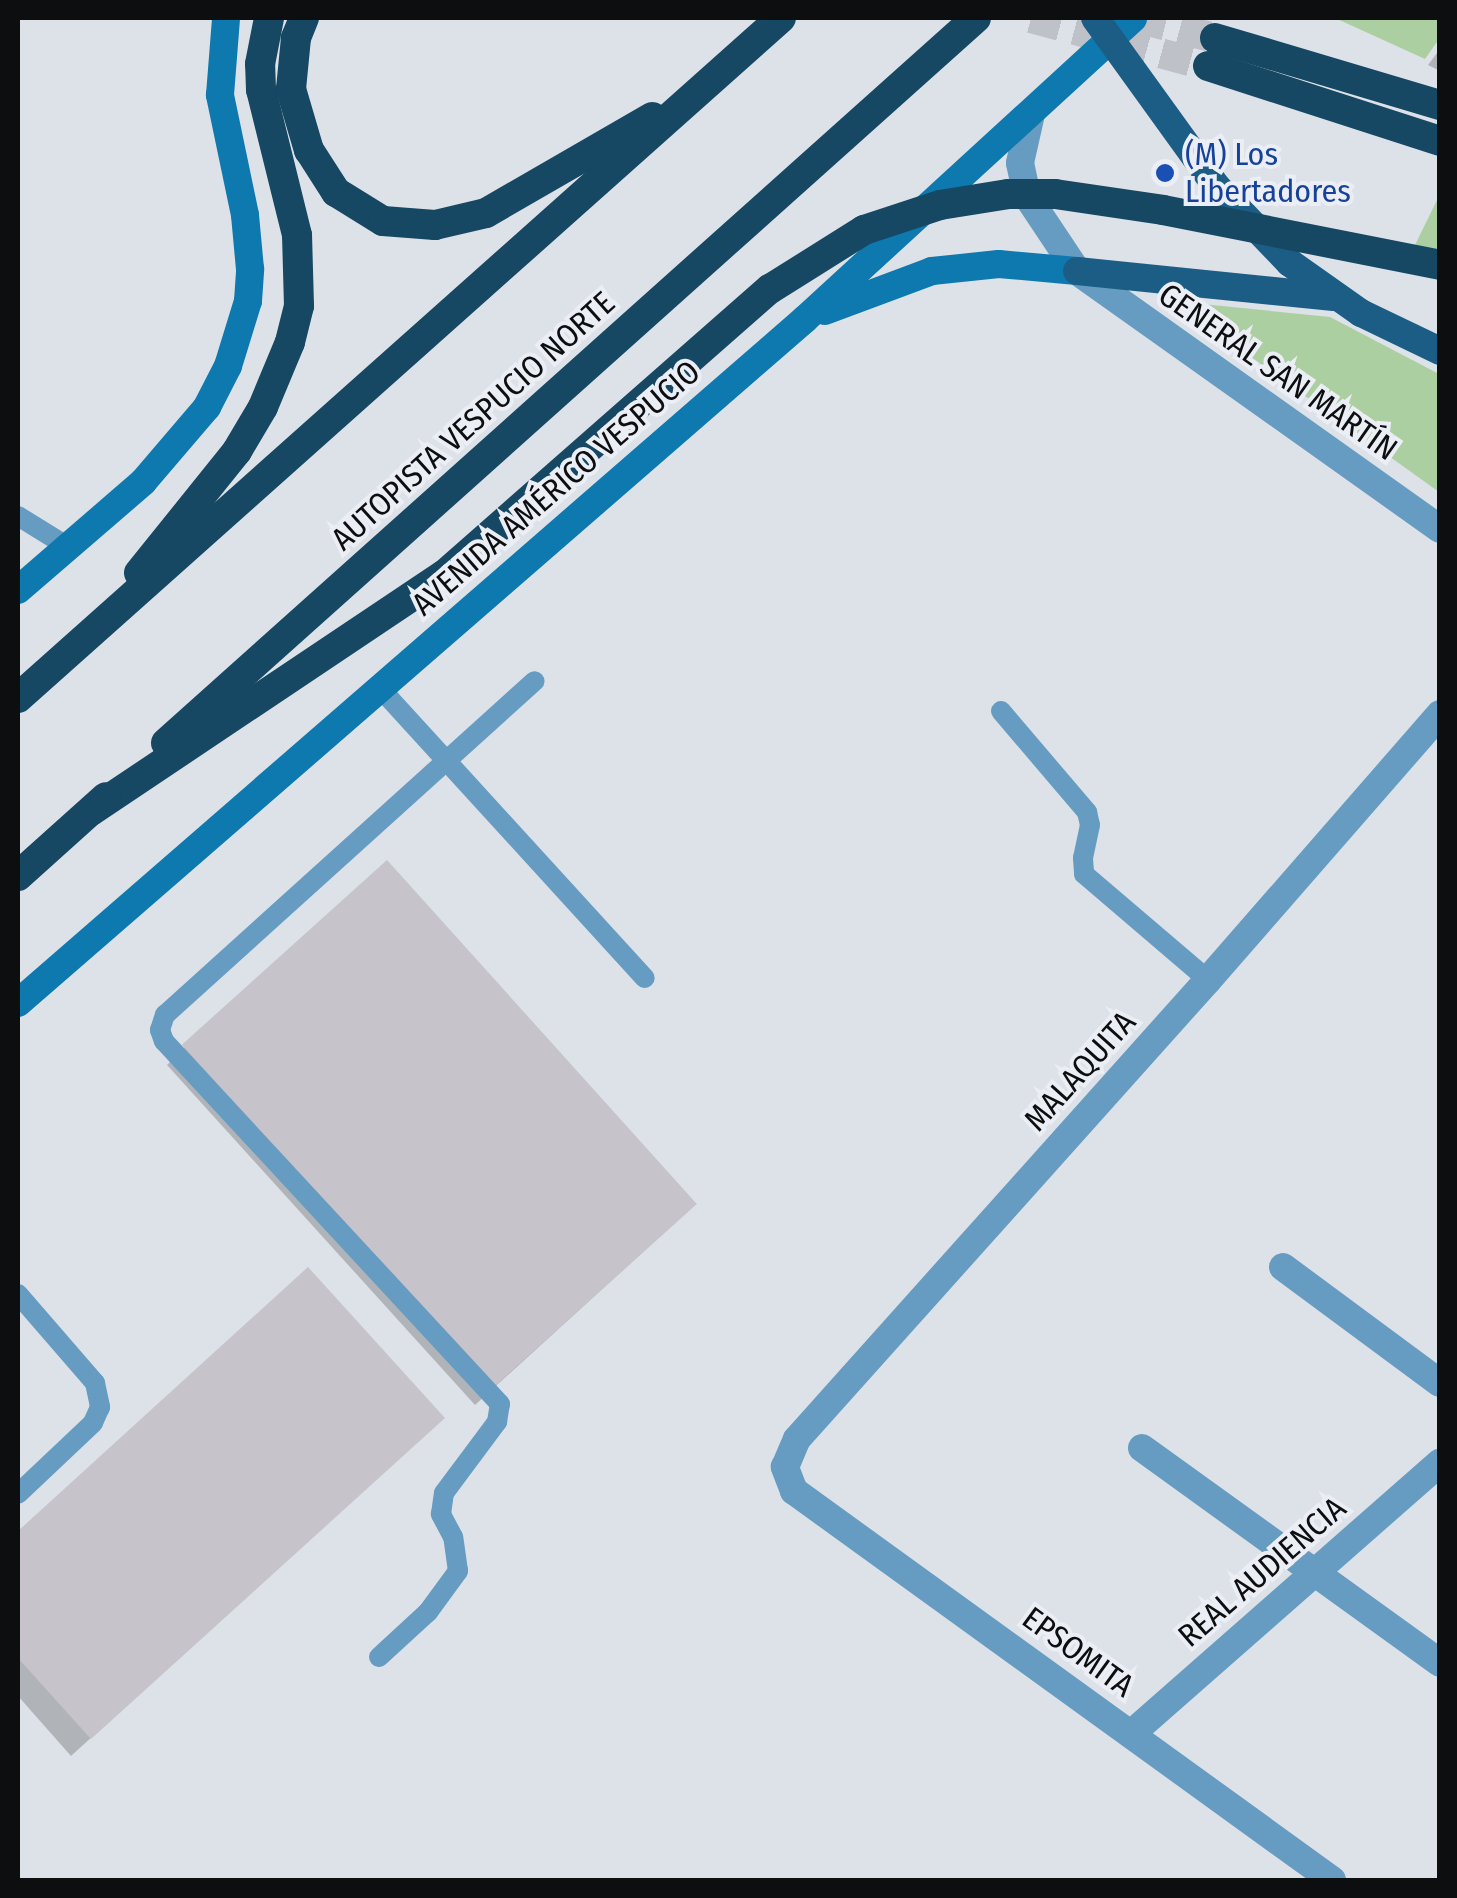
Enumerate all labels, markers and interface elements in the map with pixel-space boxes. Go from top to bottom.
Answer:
place label: (M) Los Libertadores [1185,136,1351,211]
marker: (M) Los Libertadores [1154,162,1176,184]
street label: GENERAL SAN MARTÍN [1151,275,1405,469]
street label: AUTOPISTA VESPUCIO NORTE [323,284,623,558]
street label: AVENIDA AMÉRICO VESPUCIO [404,353,708,623]
street label: MALAQUITA [1016,1003,1144,1139]
street label: REAL AUDIENCIA [1170,1489,1354,1655]
street label: EPSOMITA [1015,1599,1141,1705]

